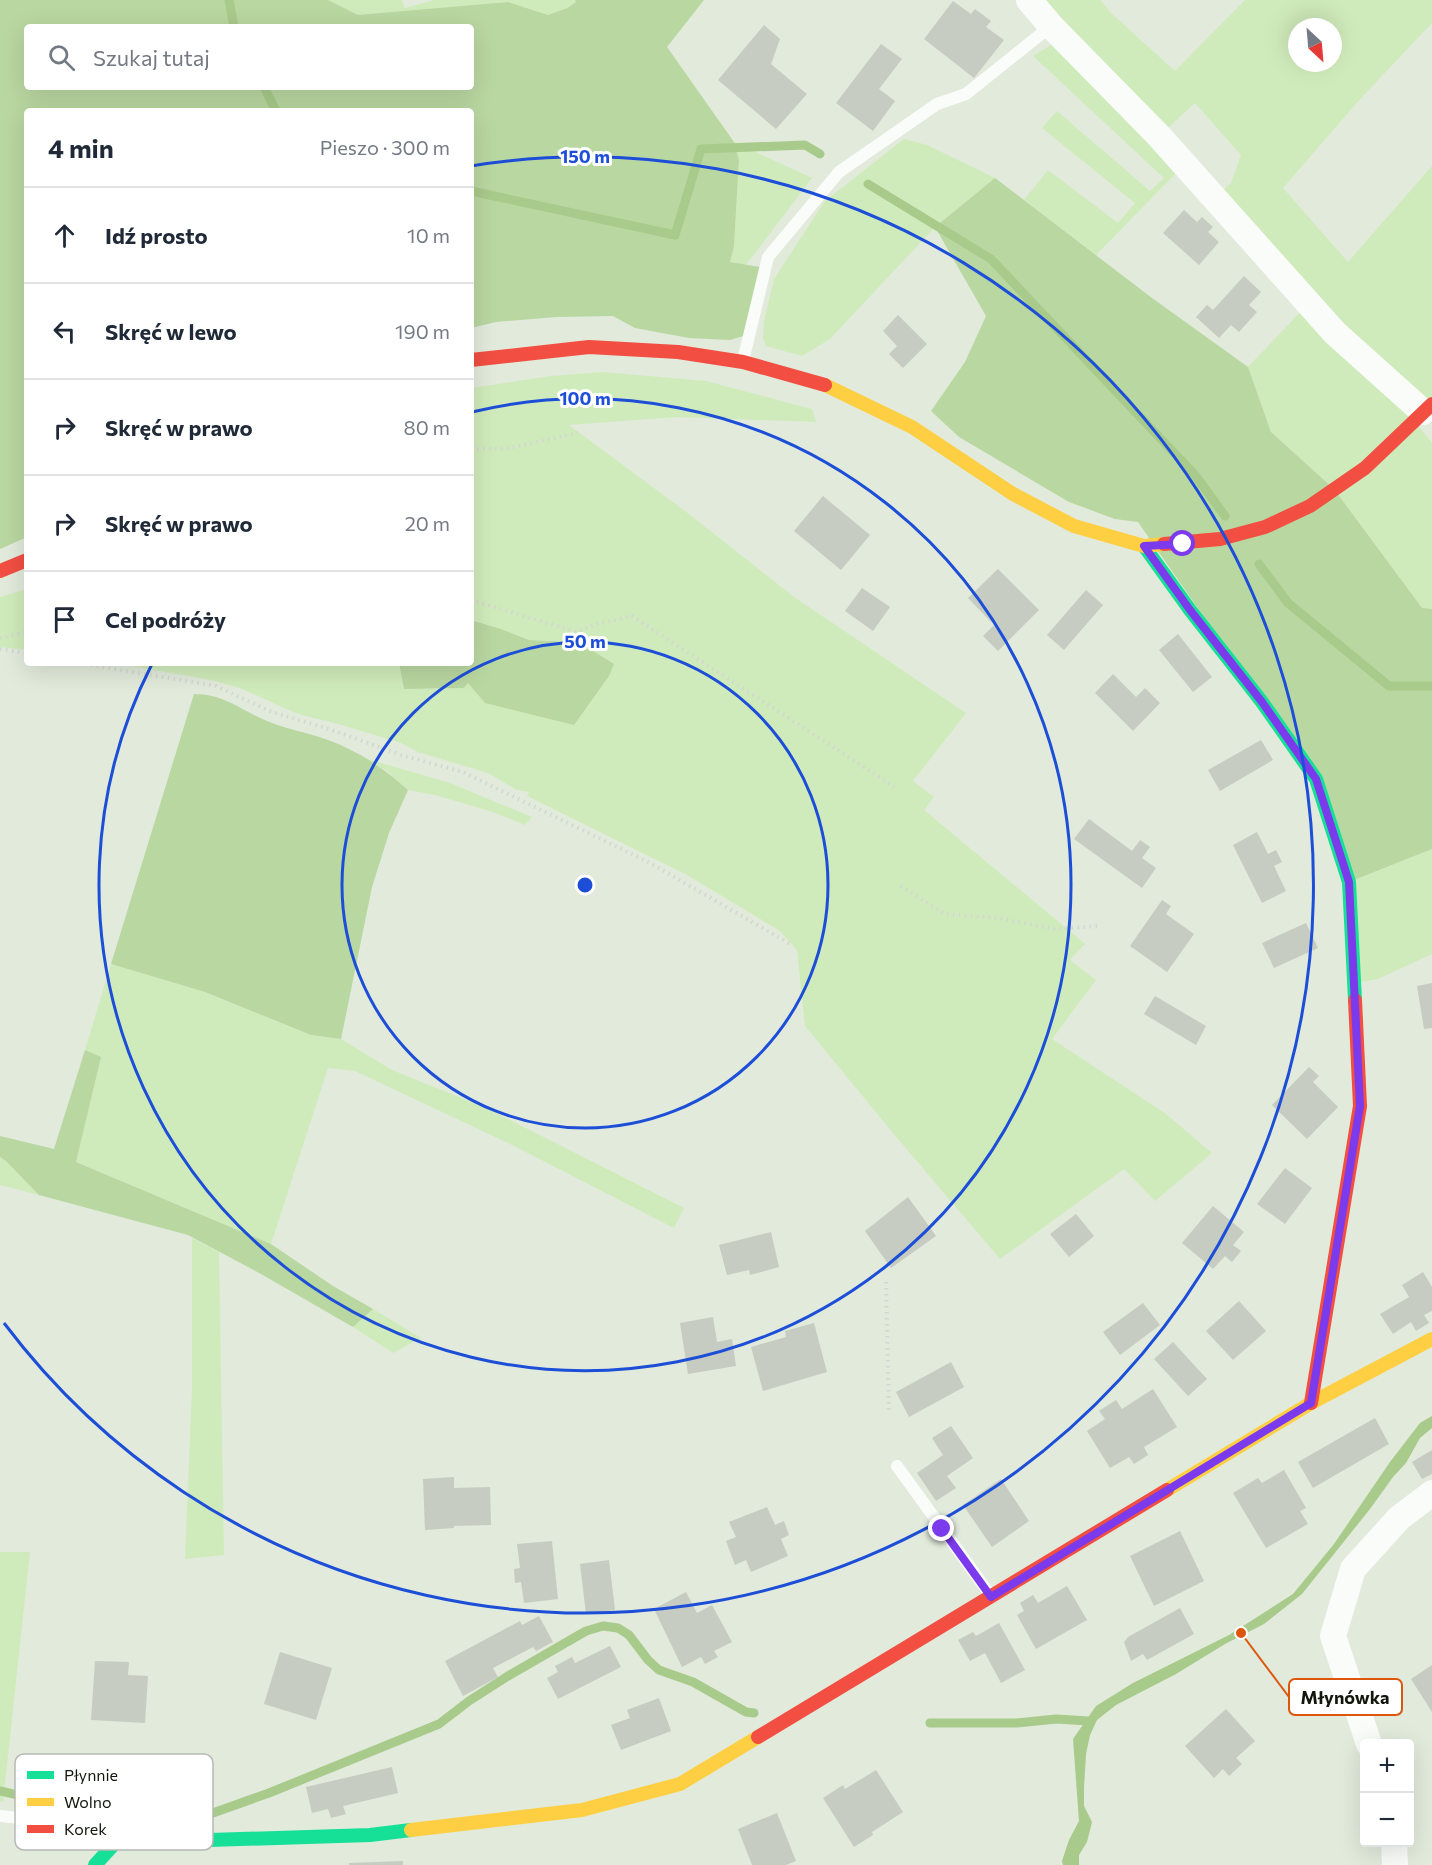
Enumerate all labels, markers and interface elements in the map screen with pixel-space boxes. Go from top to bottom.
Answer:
north arrow [1288,18,1342,72]
search box [24,24,474,90]
icon: search [45,41,78,74]
text: Szukaj tutaj [93,44,210,71]
text: 4 min [48,132,114,163]
text: Pieszo · 300 m [320,135,450,159]
text: 150 m [560,145,610,167]
icon: ahead [48,219,81,252]
text: Idź prosto [105,222,208,249]
text: 10 m [407,223,450,247]
icon: left [48,315,81,348]
text: Skręć w lewo [105,318,237,345]
text: 190 m [395,319,450,343]
text: 100 m [559,387,611,409]
icon: right [48,411,81,444]
text: Skręć w prawo [105,414,253,441]
text: 80 m [404,415,450,439]
icon: right [48,507,81,540]
text: Skręć w prawo [105,510,253,537]
text: 20 m [405,511,450,535]
route start [1169,530,1195,556]
icon: arrive [48,603,81,636]
text: Cel podróży [105,606,226,633]
text: 50 m [564,630,606,652]
centre of rings [575,875,595,895]
route end [928,1515,954,1541]
callout: Młynówka [1289,1679,1402,1715]
text: Młynówka [1301,1686,1389,1708]
map controls [1360,1739,1414,1847]
button: + [1360,1739,1414,1793]
legend [15,1754,213,1850]
text: Płynnie [64,1765,118,1784]
text: Wolno [64,1792,112,1811]
button: − [1360,1793,1414,1847]
text: Korek [64,1819,107,1838]

